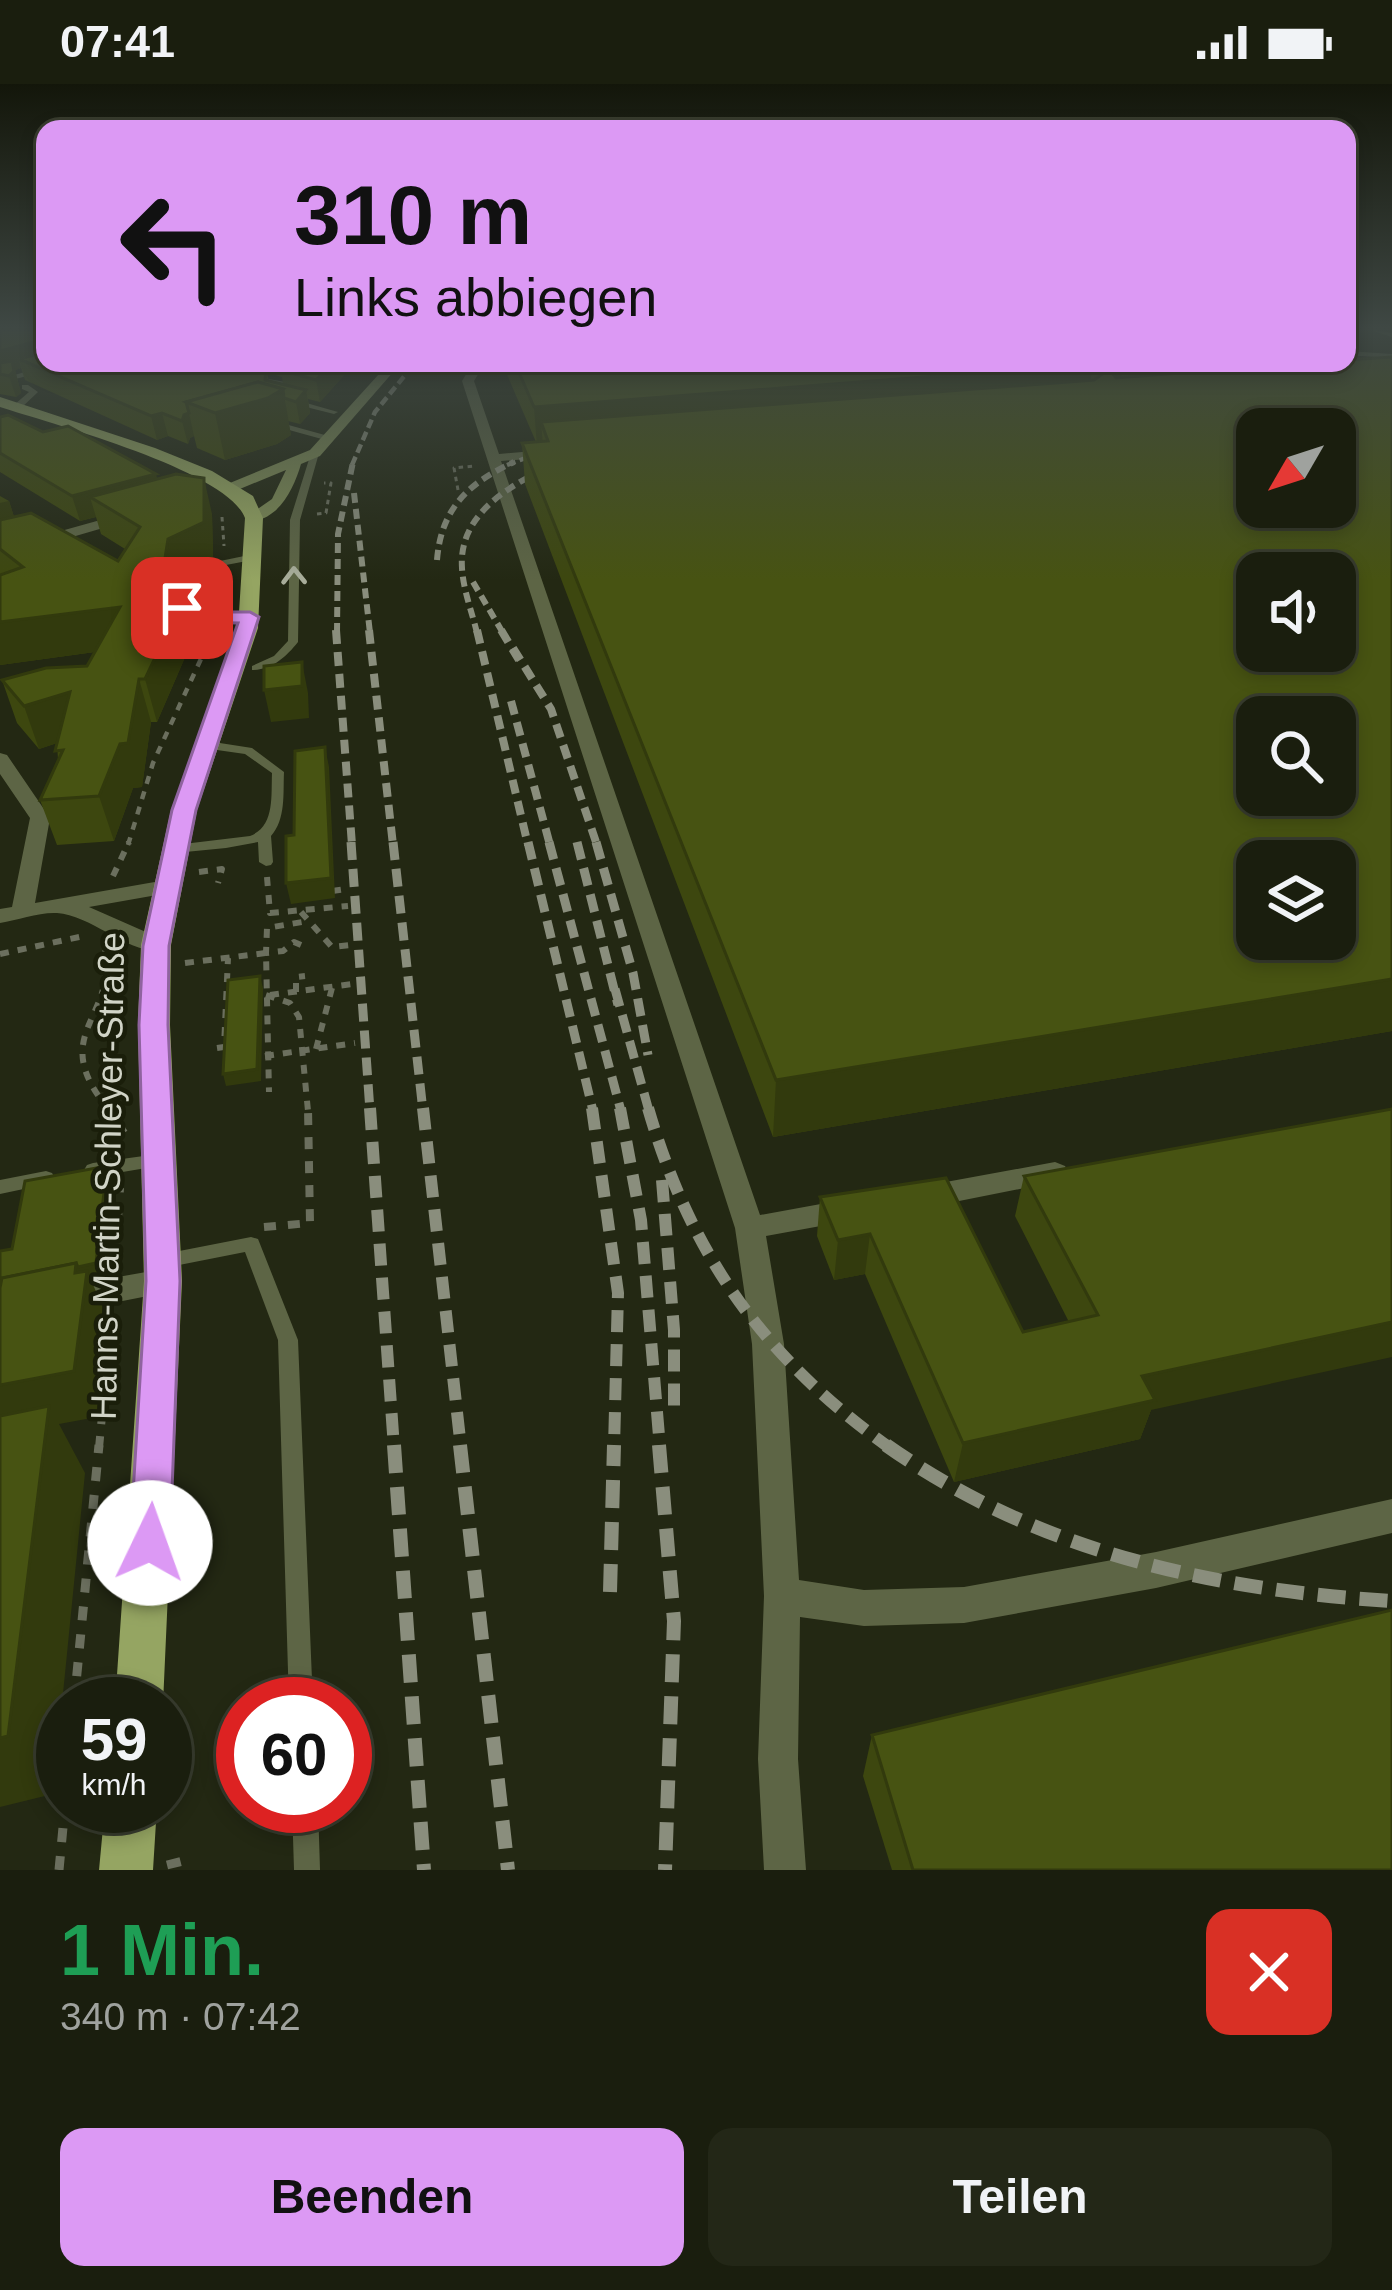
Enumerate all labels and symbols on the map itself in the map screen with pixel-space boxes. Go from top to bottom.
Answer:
north arrow [1236,408,1356,528]
pin [131,557,233,659]
one-way arrow [281,566,307,584]
street label: Hanns-Martin-Schleyer-Straße [83,932,132,1420]
position arrow [87,1480,213,1606]
speed limit sign: 60 [216,1677,372,1833]

